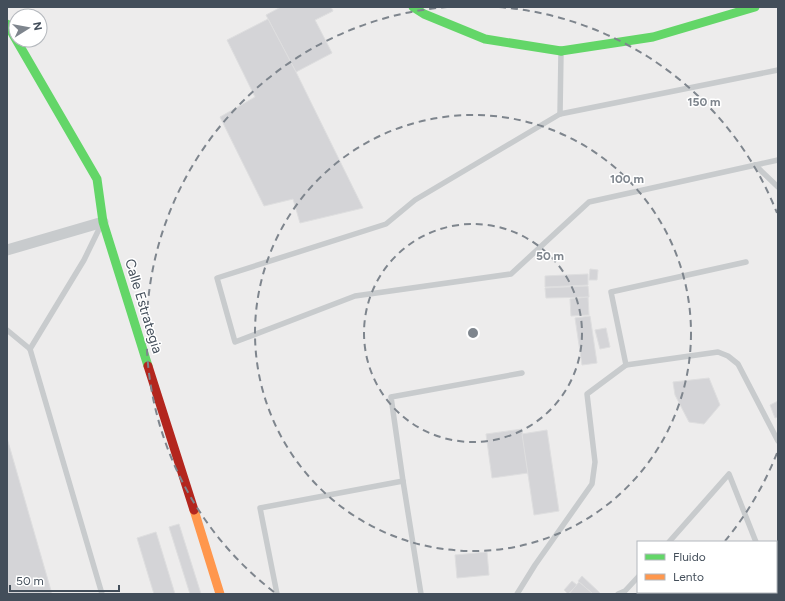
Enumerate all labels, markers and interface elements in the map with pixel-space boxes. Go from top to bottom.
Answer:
north arrow [8,8,48,48]
text: N [30,21,45,32]
text: 150 m [687,95,721,109]
text: 100 m [610,172,644,186]
text: 50 m [536,249,564,263]
street label: Calle Estrategia [121,257,166,355]
centre of rings [466,326,480,340]
legend [637,541,777,593]
text: Fluido [673,550,706,564]
scale bar [10,567,119,593]
text: Lento [673,570,704,584]
text: 50 m [16,574,44,588]

